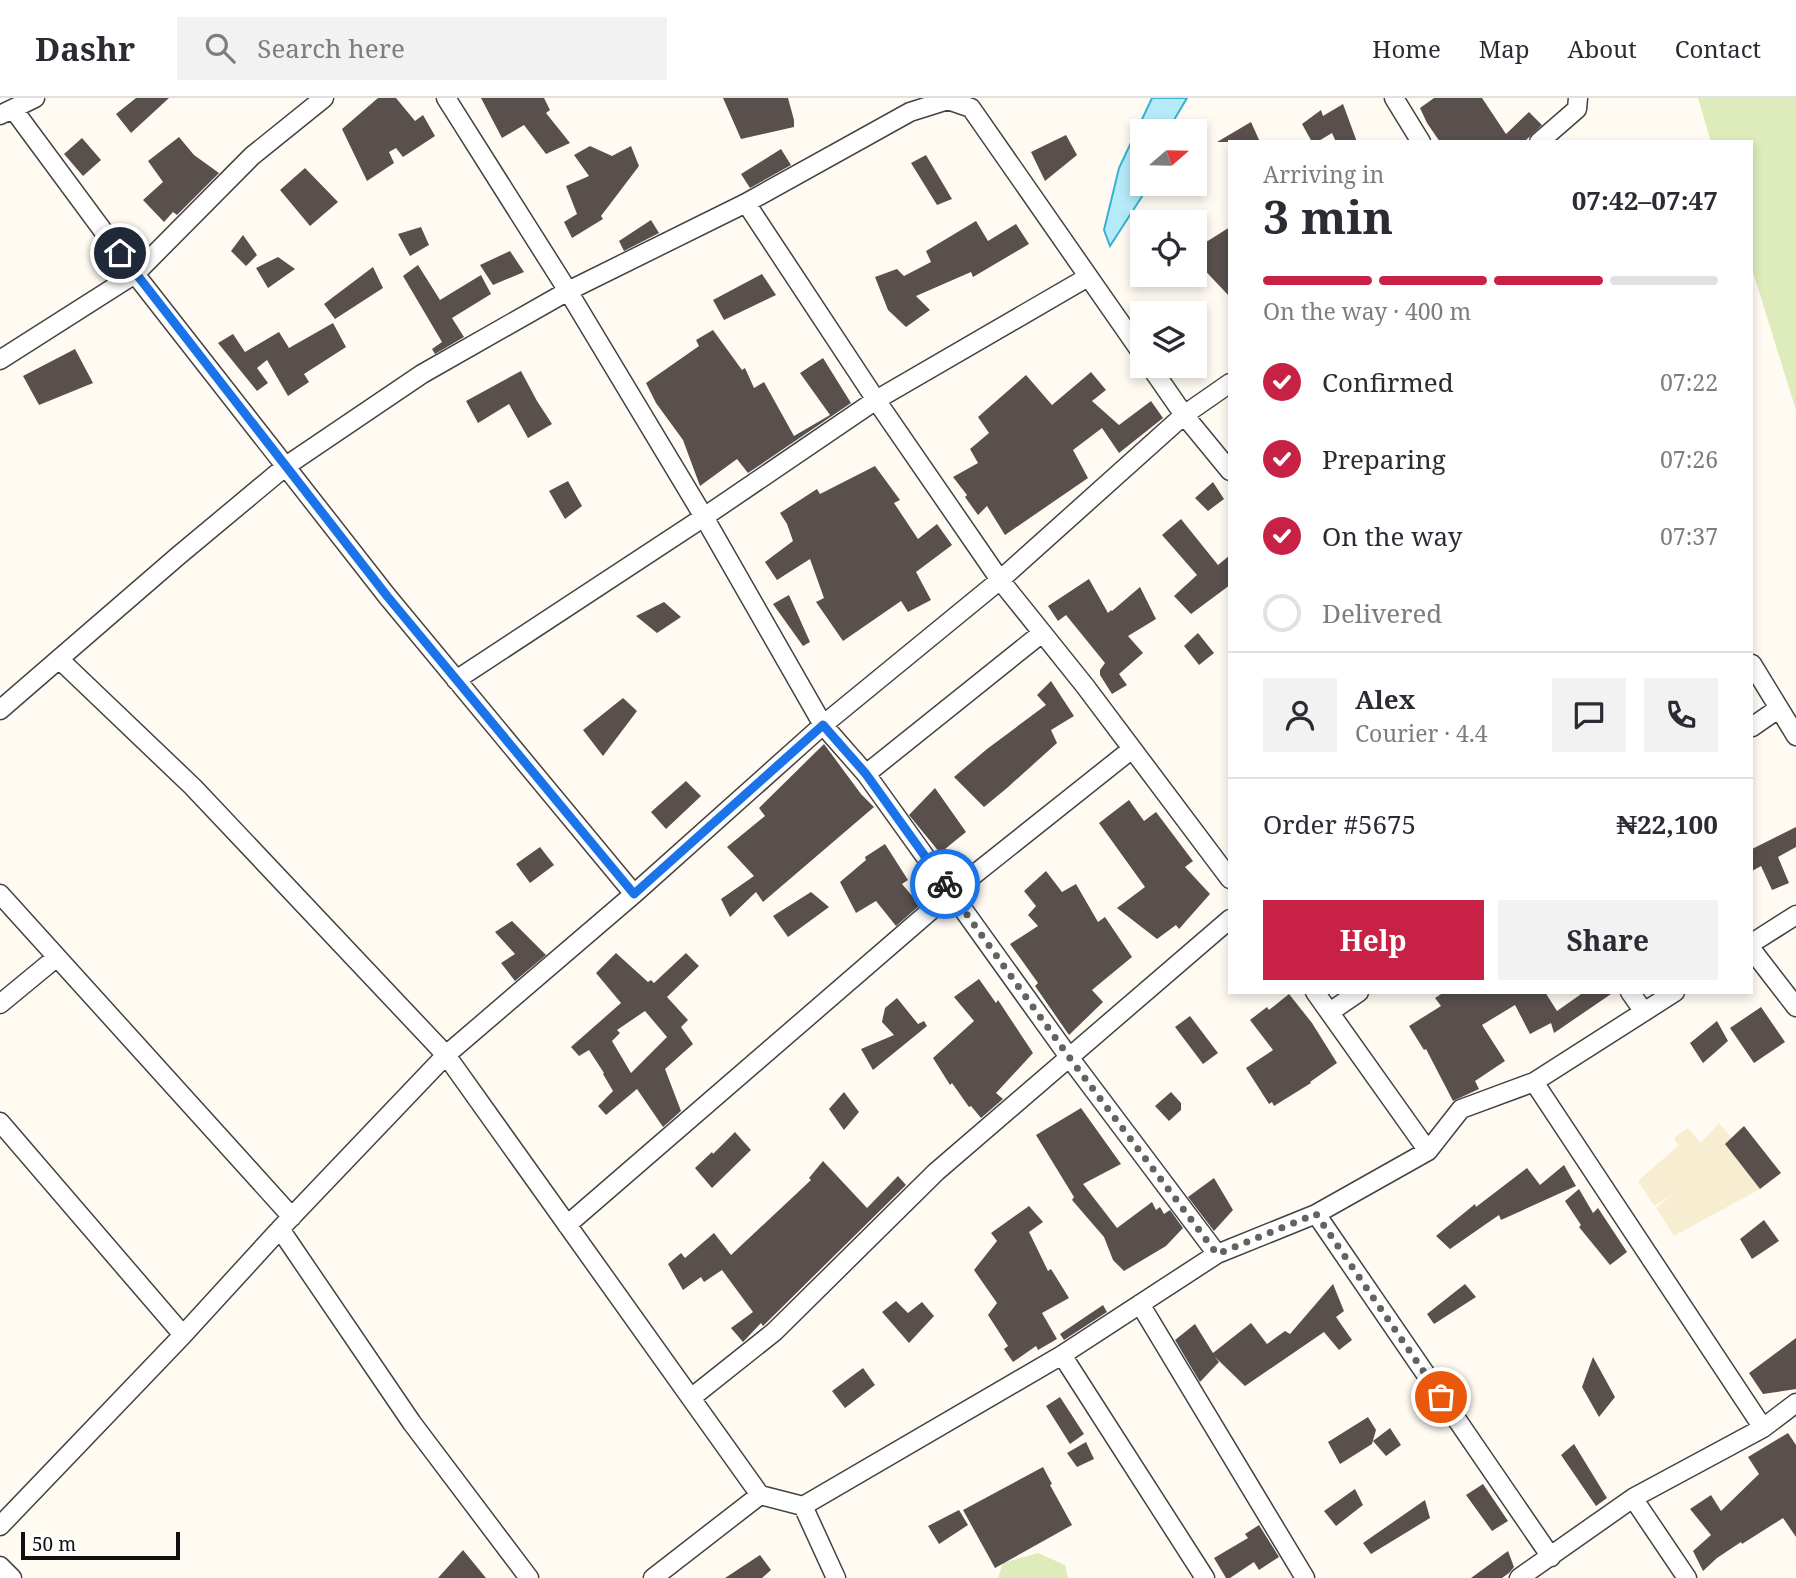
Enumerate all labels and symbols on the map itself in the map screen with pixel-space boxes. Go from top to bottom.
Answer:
north arrow [1130,119,1208,196]
pin [90,223,150,283]
courier [910,849,980,919]
pin [1411,1367,1471,1427]
scale bar [21,1529,180,1561]

